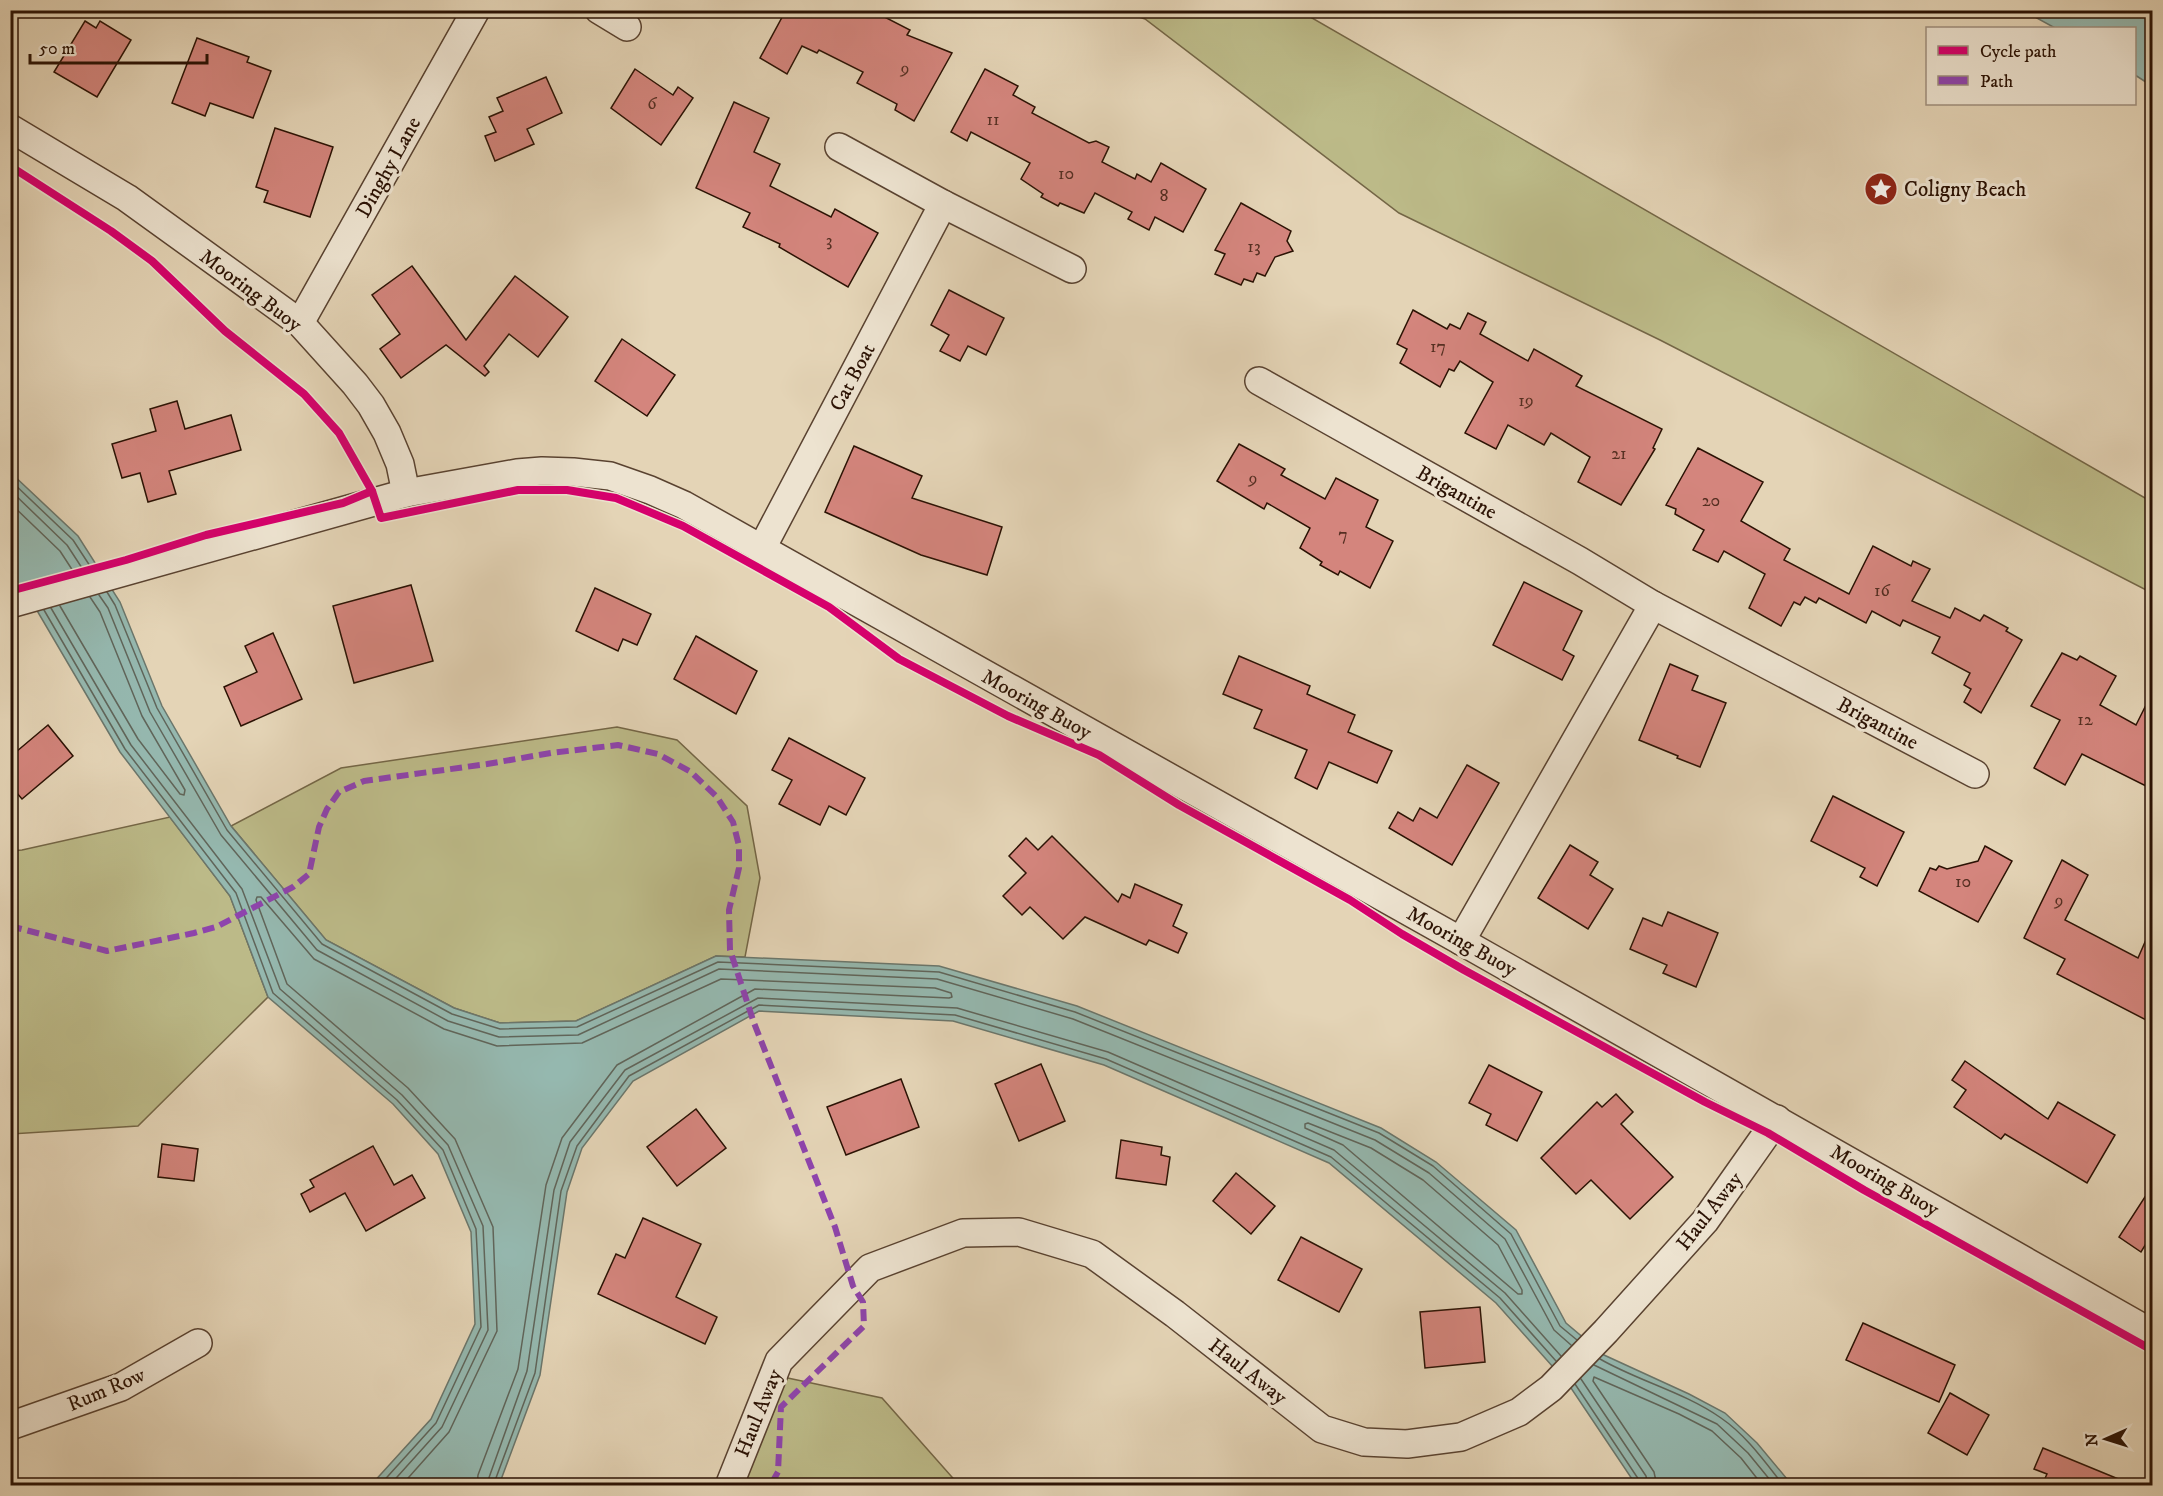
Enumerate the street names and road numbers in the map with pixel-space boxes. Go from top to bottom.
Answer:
street label: Dinghy Lane [351,112,427,222]
street label: Mooring Buoy [194,244,308,338]
street label: Cat Boat [824,339,882,416]
street label: Brigantine [1412,460,1502,526]
street label: Mooring Buoy [977,664,1097,746]
street label: Brigantine [1833,692,1923,756]
street label: Mooring Buoy [1402,901,1522,983]
street label: Mooring Buoy [1825,1139,1945,1223]
street label: Haul Away [1671,1166,1749,1256]
street label: Haul Away [1203,1333,1293,1411]
street label: Rum Row [64,1362,150,1418]
street label: Haul Away [729,1365,789,1461]

